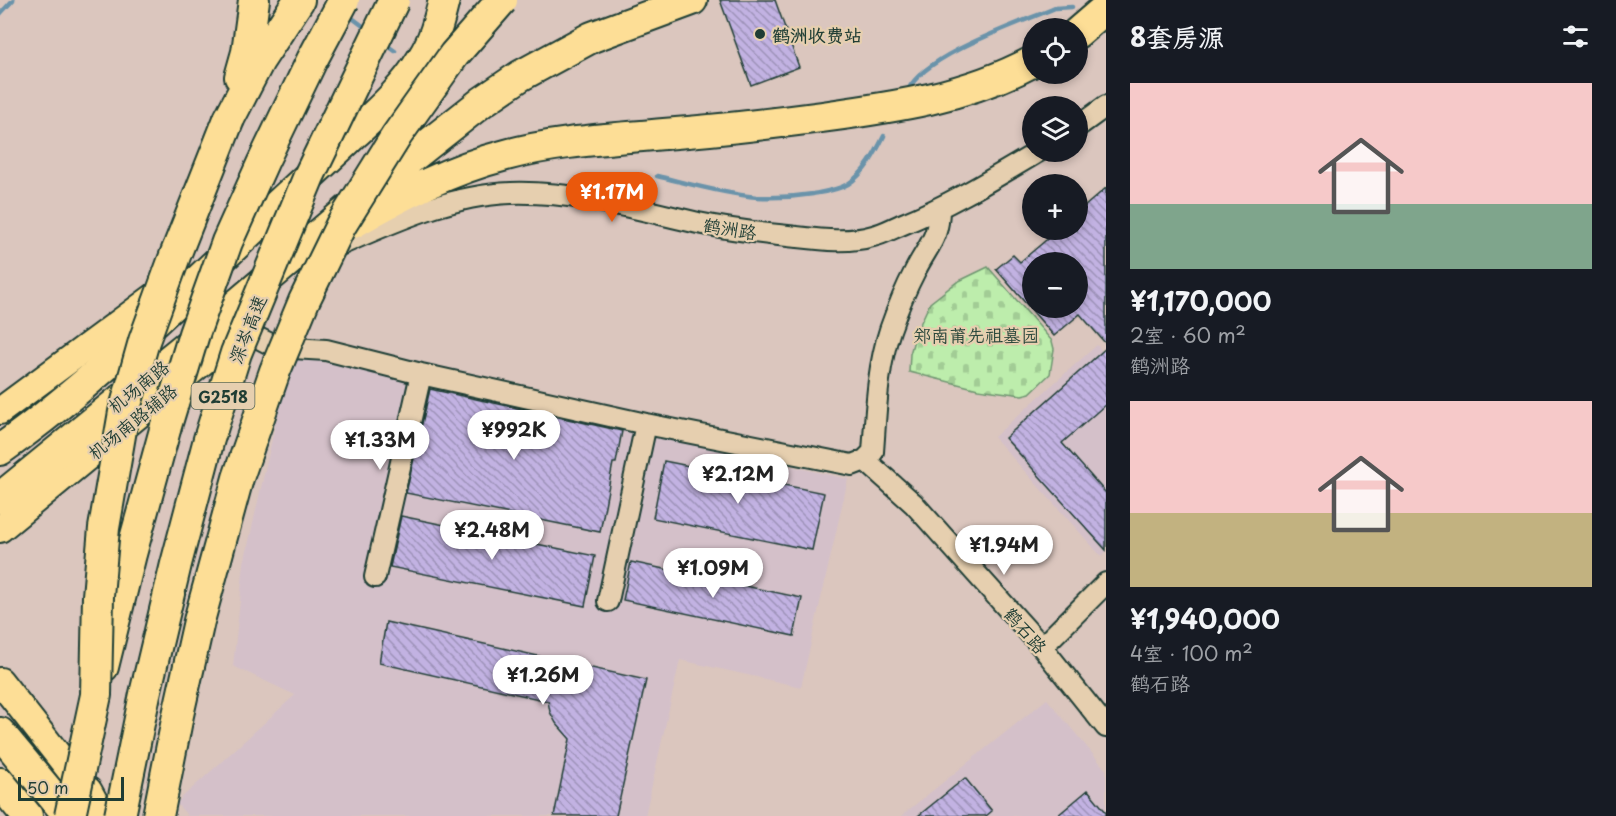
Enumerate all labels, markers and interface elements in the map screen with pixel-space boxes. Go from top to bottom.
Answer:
text: 8套房源 [1130,17,1224,56]
map controls [1022,18,1088,318]
button: locate [1022,18,1088,84]
icon: filters [1559,20,1592,53]
place label: 鹤洲收费站 [772,21,862,48]
marker: 鹤洲收费站 [753,27,767,41]
button: layers [1022,96,1088,162]
icon: home [1307,122,1415,230]
pin: ¥1.17M [563,172,661,223]
button: + [1022,174,1088,240]
text: ¥1.17M [580,176,644,206]
street label: 鹤洲路 [701,210,759,246]
button: − [1022,252,1088,318]
text: ¥1,170,000 [1130,281,1271,320]
street label: 深岑高速 [221,291,273,367]
text: 2室 · 60 m² [1130,320,1246,350]
park label: 郑南莆先祖墓园 [913,321,1039,348]
text: 鹤洲路 [1130,350,1190,380]
street label: 机场南路 [102,353,174,419]
street label: 机场南路辅路 [82,377,182,465]
road number: G2518 [192,383,254,409]
pin: ¥992K [472,410,556,461]
text: ¥992K [481,414,547,444]
pin: ¥1.33M [331,420,429,471]
text: ¥1.33M [344,424,416,454]
icon: home [1307,440,1415,548]
pin: ¥2.12M [689,454,787,505]
text: ¥2.12M [702,458,774,488]
pin: ¥2.48M [443,510,541,561]
text: ¥2.48M [454,514,530,544]
pin: ¥1.94M [955,525,1053,576]
text: ¥1.94M [969,529,1039,559]
pin: ¥1.09M [664,548,762,599]
text: ¥1.09M [677,552,749,582]
text: ¥1,940,000 [1130,599,1280,638]
street label: 鹤石路 [998,601,1054,659]
text: 4室 · 100 m² [1130,638,1253,668]
pin: ¥1.26M [494,655,592,706]
text: ¥1.26M [507,659,579,689]
text: 鹤石路 [1130,668,1190,698]
scale bar [18,774,124,802]
text: 50 m [27,775,68,799]

